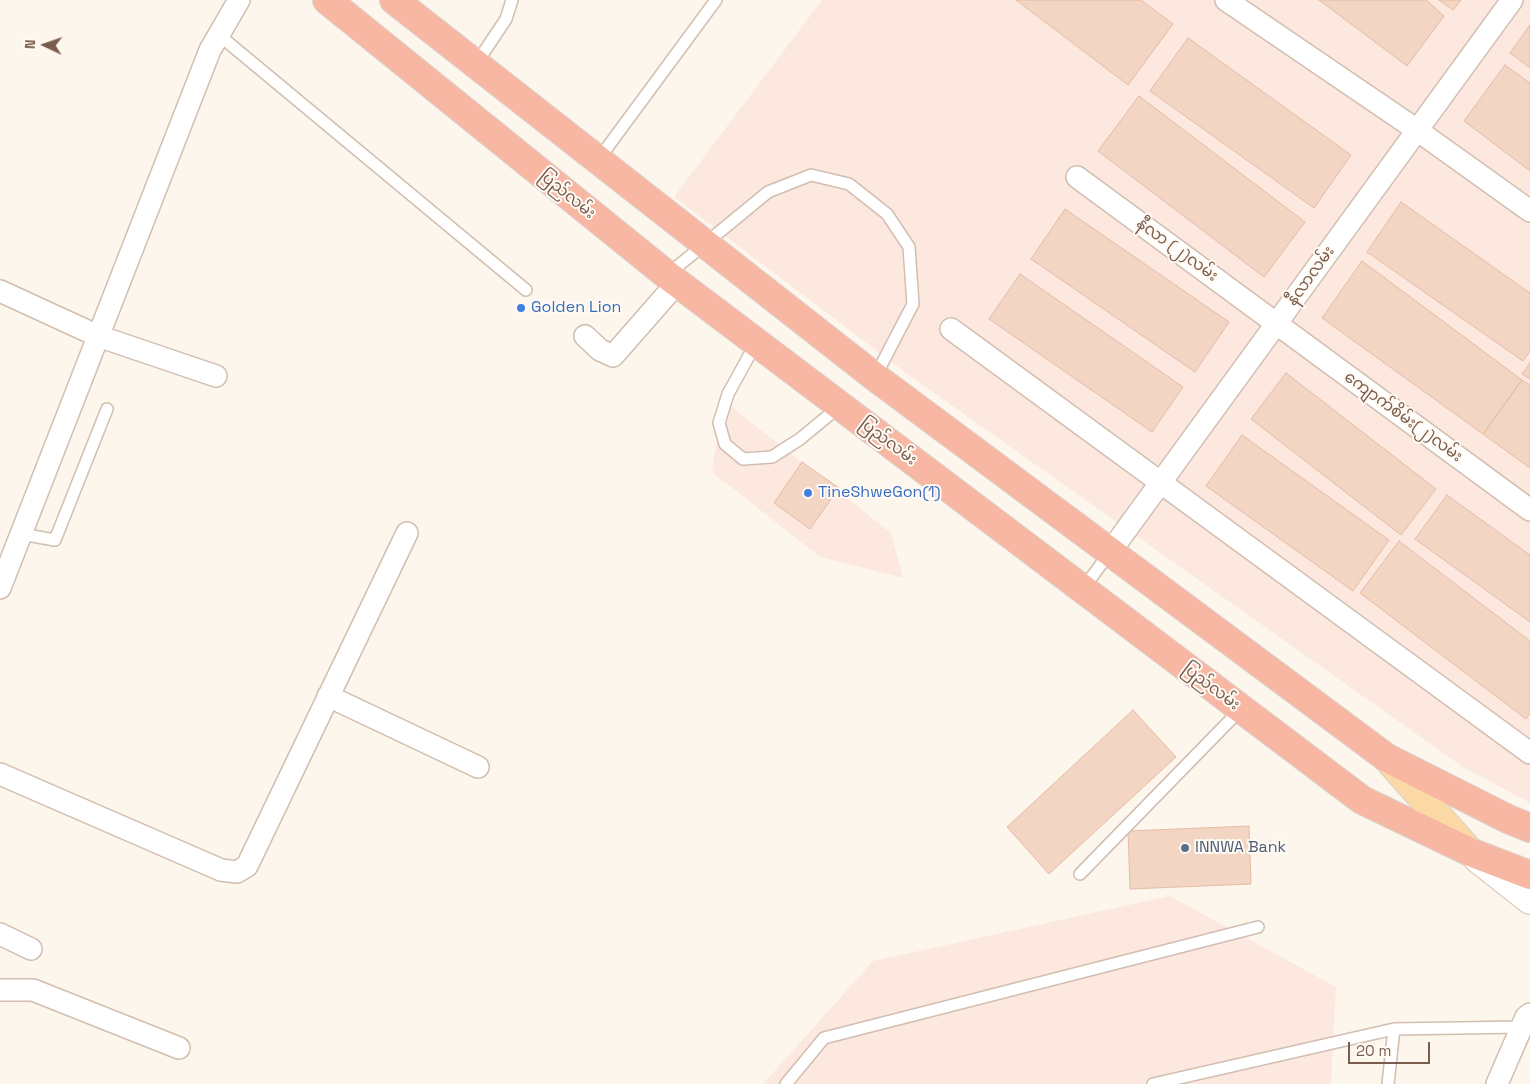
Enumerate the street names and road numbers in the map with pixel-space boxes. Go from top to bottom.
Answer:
street label: ပြည်လမ်း [535,167,599,223]
street label: နီလာ (၂)လမ်း [1133,214,1221,286]
street label: နီလာလမ်း [1283,243,1339,309]
street label: ကျောက်စိမ်း(၂)လမ်း [1340,368,1466,466]
street label: ပြည်လမ်း [856,414,920,470]
street label: ပြည်လမ်း [1179,659,1243,715]

